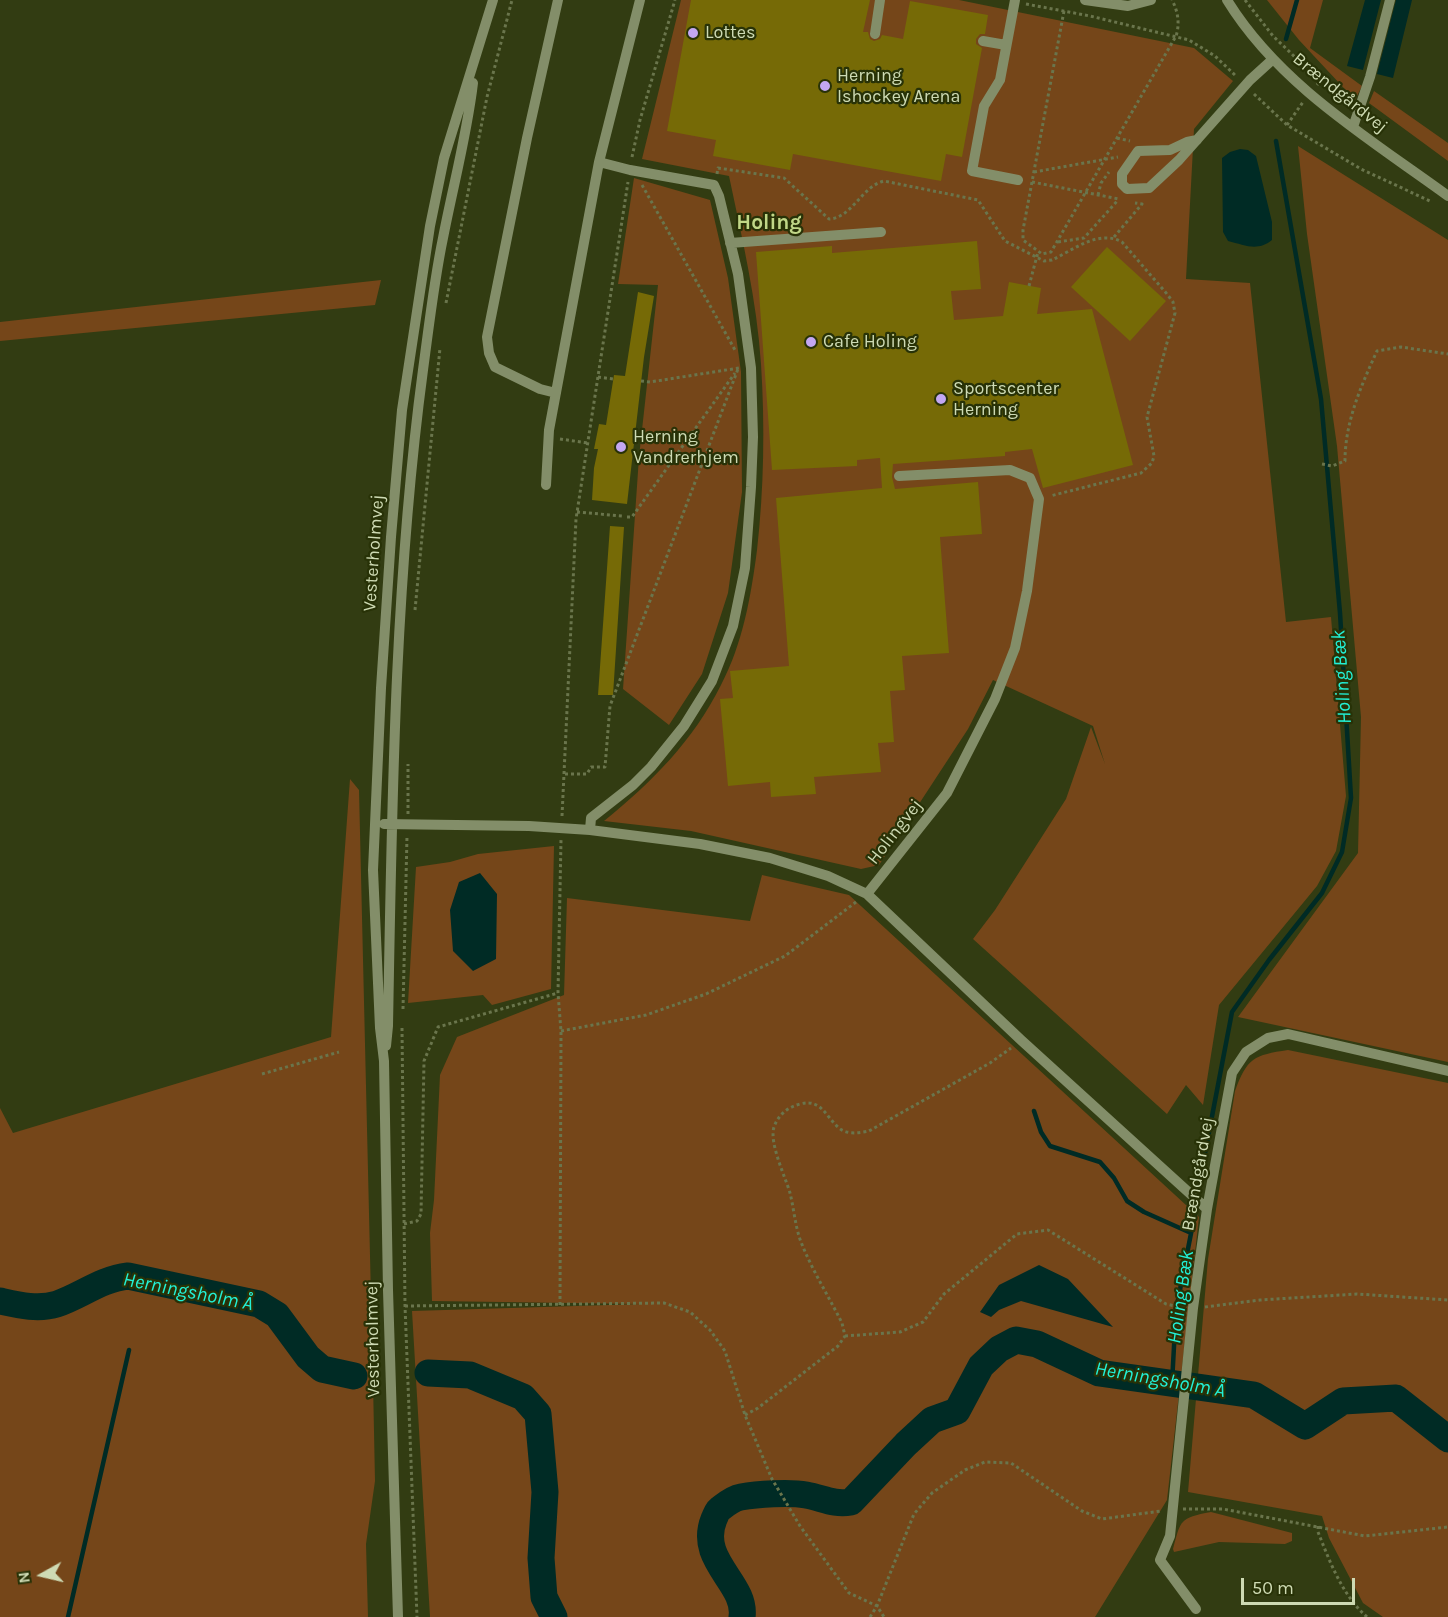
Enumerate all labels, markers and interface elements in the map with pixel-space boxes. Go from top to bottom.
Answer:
place label: Lottes [705,22,755,44]
marker: Lottes [686,26,700,40]
street label: Brændgårdvej [1288,48,1392,138]
place label: Herning Ishockey Arena [837,65,960,107]
marker: Herning Ishockey Arena [818,79,832,93]
district label: Holing [736,210,802,236]
place label: Cafe Holing [823,331,917,353]
marker: Cafe Holing [804,335,818,349]
place label: Sportscenter Herning [953,378,1059,420]
marker: Sportscenter Herning [934,392,948,406]
place label: Herning Vandrerhjem [633,426,739,468]
marker: Herning Vandrerhjem [614,440,628,454]
street label: Vesterholmvej [359,494,389,612]
water label: Holing Bæk [1327,629,1357,725]
street label: Holingvej [863,795,927,869]
street label: Brændgårdvej [1177,1115,1219,1233]
water label: Holing Bæk [1163,1249,1199,1345]
water label: Herningsholm Å [121,1268,255,1316]
street label: Vesterholmvej [361,1280,385,1398]
water label: Herningsholm Å [1093,1357,1227,1403]
north arrow [12,1545,72,1605]
scale bar [1244,1566,1358,1604]
text: N [13,1571,34,1585]
text: 50 m [1252,1577,1294,1599]

